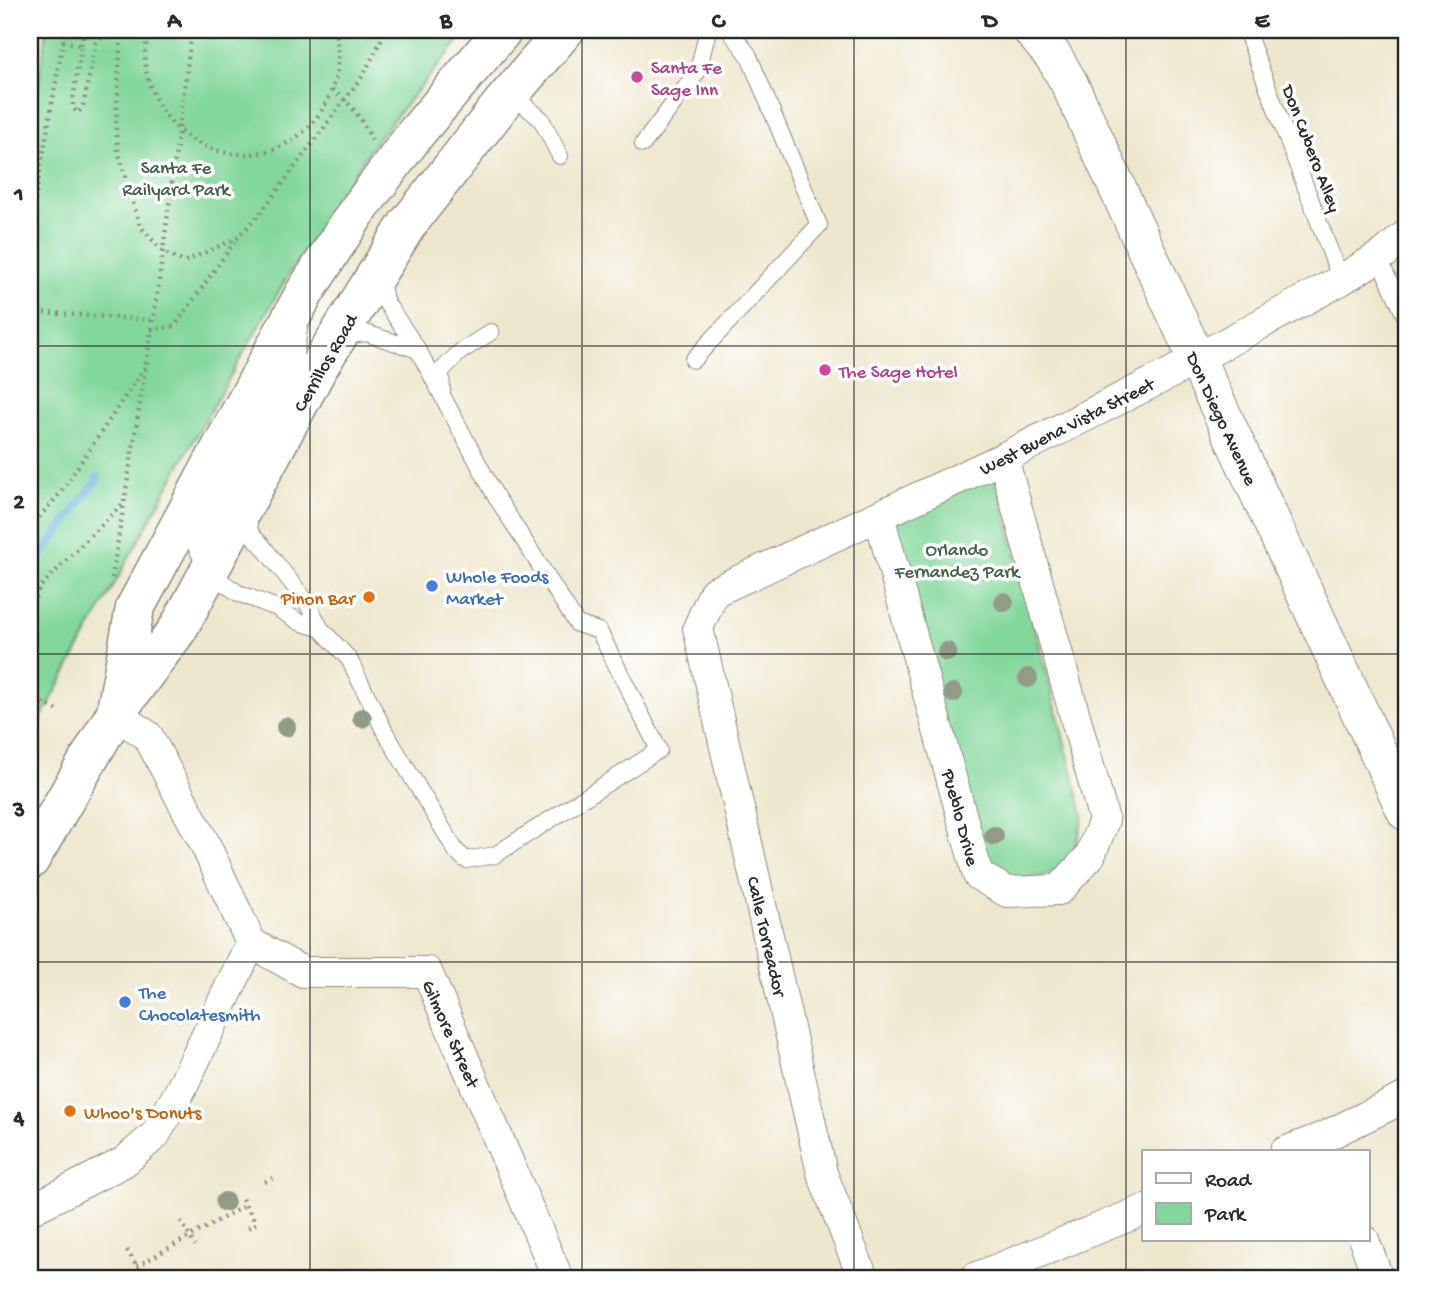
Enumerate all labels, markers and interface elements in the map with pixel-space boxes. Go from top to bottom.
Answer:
text: A [166,9,182,36]
text: B [439,9,453,36]
text: C [712,9,727,36]
text: D [981,9,999,36]
text: E [1255,9,1271,36]
place label: Santa Fe Sage Inn [651,58,722,103]
marker: Santa Fe Sage Inn [629,69,645,85]
street label: Don Cubero Alley [1274,80,1345,217]
park label: Santa Fe Railyard Park [122,158,231,203]
text: 1 [13,182,24,209]
street label: Cerrillos Road [290,309,365,417]
street label: Don Diego Avenue [1178,347,1261,490]
marker: The Sage Hotel [817,362,833,378]
place label: The Sage Hotel [838,362,958,385]
street label: West Buena Vista Street [976,373,1161,482]
text: 2 [13,490,25,517]
park label: Orlando Fernandez Park [894,540,1021,585]
place label: Whole Foods Market [446,567,549,612]
marker: Whole Foods Market [424,578,440,594]
place label: Pinon Bar [280,589,357,612]
marker: Pinon Bar [361,589,377,605]
street label: Pueblo Drive [934,766,983,869]
text: 3 [12,798,25,825]
street label: Calle Torreador [740,875,790,1001]
street label: Gilmore Street [415,977,484,1094]
place label: The Chocolatesmith [138,983,261,1028]
marker: The Chocolatesmith [117,994,133,1010]
marker: Whoo's Donuts [62,1103,78,1119]
place label: Whoo's Donuts [84,1103,202,1126]
text: 4 [13,1106,25,1133]
legend [1142,1150,1370,1242]
text: Road [1205,1170,1253,1195]
text: Park [1204,1204,1248,1229]

